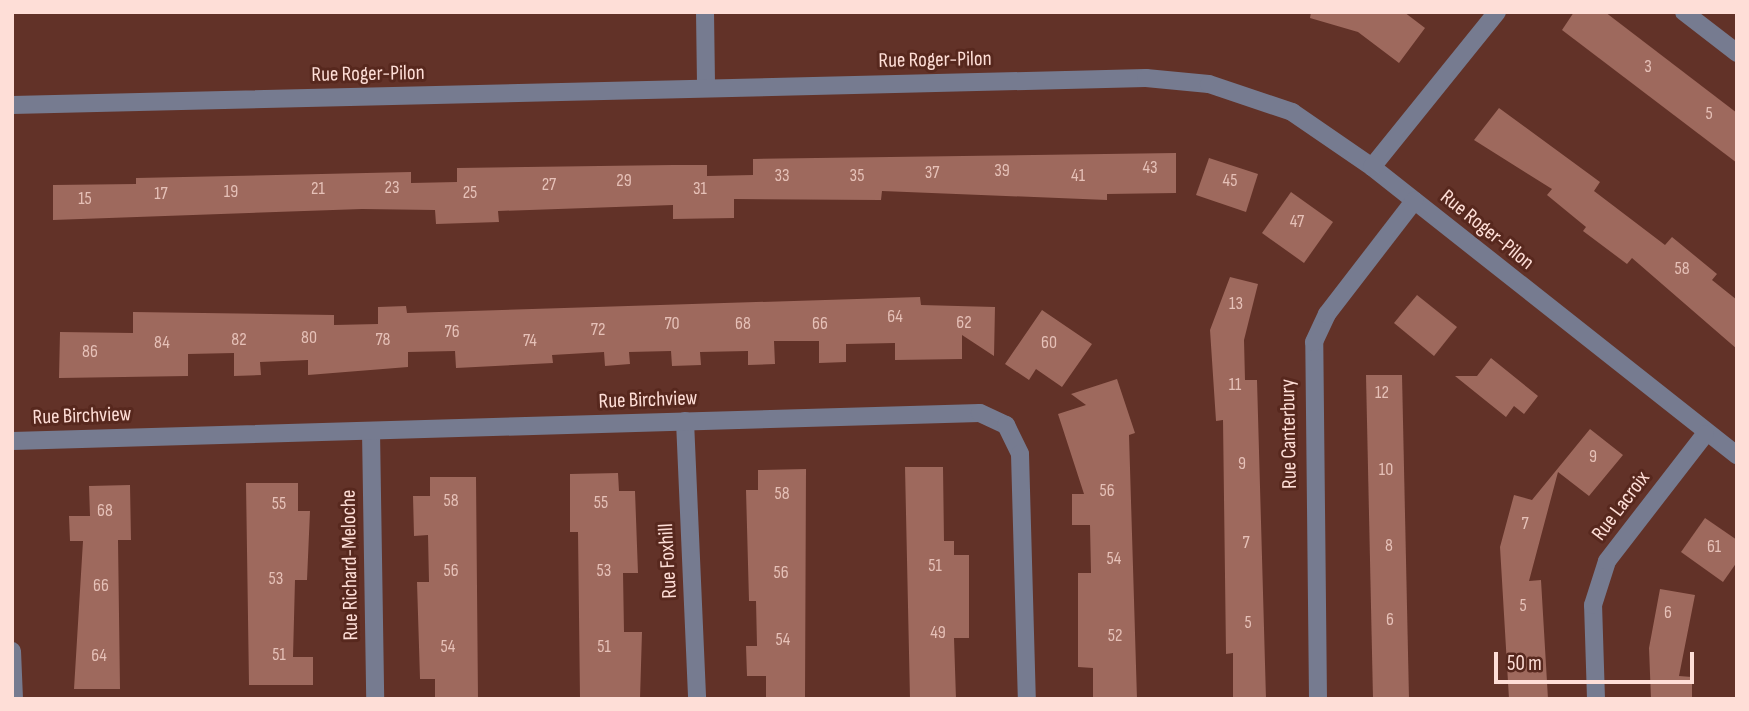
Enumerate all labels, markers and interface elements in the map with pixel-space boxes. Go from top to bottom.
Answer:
street label: Rue Roger-Pilon [878,46,992,74]
house number: 3 [1644,56,1652,78]
street label: Rue Roger-Pilon [311,60,425,88]
house number: 5 [1705,103,1713,125]
house number: 43 [1142,157,1158,179]
house number: 39 [994,160,1010,182]
house number: 37 [925,162,939,184]
house number: 33 [774,165,790,187]
house number: 35 [850,165,864,187]
house number: 41 [1071,165,1085,187]
house number: 29 [616,170,632,192]
house number: 45 [1223,170,1237,192]
house number: 27 [542,174,556,196]
house number: 23 [385,177,399,199]
house number: 21 [311,178,325,200]
house number: 31 [693,178,707,200]
house number: 19 [224,181,238,203]
house number: 25 [463,182,477,204]
house number: 17 [154,183,168,205]
street label: Rue Roger-Pilon [1435,185,1539,275]
house number: 15 [78,188,92,210]
house number: 47 [1290,211,1304,233]
house number: 58 [1674,258,1690,280]
house number: 13 [1229,293,1243,315]
house number: 64 [887,306,903,328]
house number: 62 [956,312,972,334]
house number: 70 [664,313,680,335]
house number: 68 [735,313,751,335]
house number: 66 [812,313,828,335]
house number: 72 [591,319,605,341]
house number: 76 [444,321,460,343]
house number: 80 [301,327,317,349]
house number: 82 [231,329,247,351]
house number: 78 [375,329,391,351]
house number: 74 [523,330,537,352]
house number: 84 [154,332,170,354]
house number: 60 [1041,332,1057,354]
house number: 86 [82,341,98,363]
house number: 11 [1229,374,1241,396]
street label: Rue Canterbury [1275,379,1303,489]
house number: 12 [1375,382,1389,404]
street label: Rue Birchview [598,386,698,414]
street label: Rue Birchview [32,402,132,430]
house number: 9 [1589,446,1597,468]
house number: 9 [1238,453,1246,475]
house number: 10 [1379,459,1393,481]
street label: Rue Lacroix [1587,466,1655,546]
house number: 56 [1099,480,1115,502]
house number: 58 [774,483,790,505]
street label: Rue Richard-Meloche [336,489,364,641]
house number: 58 [443,490,459,512]
house number: 55 [594,492,608,514]
house number: 55 [272,493,286,515]
house number: 68 [97,500,113,522]
house number: 7 [1521,513,1529,535]
street label: Rue Foxhill [653,523,683,599]
house number: 7 [1242,532,1250,554]
house number: 8 [1385,535,1393,557]
house number: 61 [1707,536,1721,558]
house number: 54 [1107,548,1121,570]
house number: 51 [928,555,942,577]
house number: 56 [443,560,459,582]
house number: 53 [597,560,611,582]
house number: 56 [773,562,789,584]
house number: 53 [269,568,283,590]
house number: 66 [93,575,109,597]
house number: 5 [1519,595,1527,617]
house number: 6 [1664,602,1672,624]
house number: 6 [1386,609,1394,631]
house number: 5 [1244,612,1252,634]
house number: 49 [930,622,946,644]
house number: 52 [1108,625,1122,647]
house number: 54 [776,629,790,651]
house number: 54 [441,636,455,658]
house number: 51 [597,636,611,658]
scale bar [1497,638,1696,682]
house number: 51 [272,644,286,666]
house number: 64 [91,645,107,667]
text: 50 m [1507,651,1542,676]

